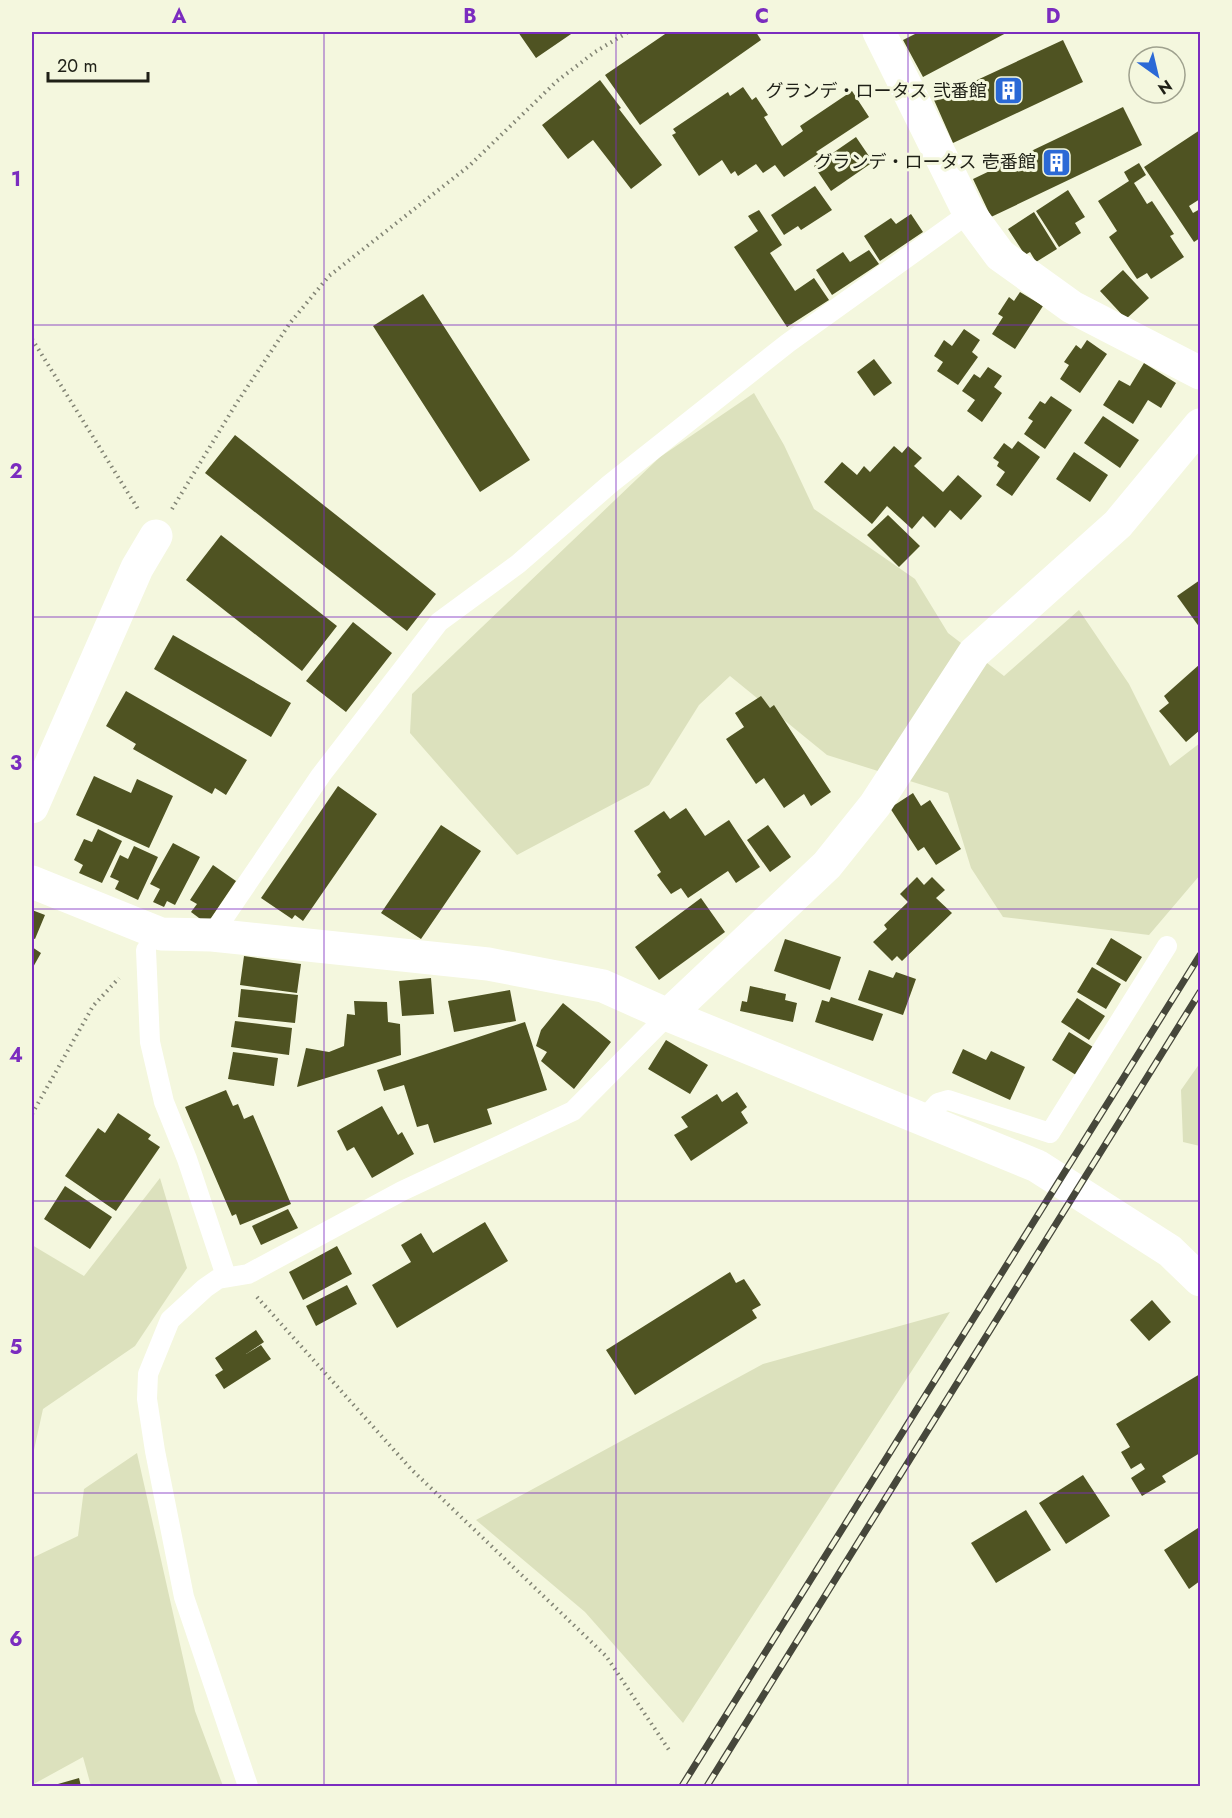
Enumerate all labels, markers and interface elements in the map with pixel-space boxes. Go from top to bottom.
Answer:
text: A [171,2,187,31]
text: B [463,2,477,31]
text: C [755,2,769,31]
text: D [1046,2,1060,31]
scale bar [48,45,148,83]
north arrow [1127,45,1187,105]
text: 20 m [57,53,97,79]
text: N [1153,74,1177,100]
building icon: グランデ・ロータス 弐番館 [992,75,1024,107]
place label: グランデ・ロータス 弐番館 [766,78,987,104]
building icon: グランデ・ロータス 壱番館 [1041,146,1073,178]
place label: グランデ・ロータス 壱番館 [815,149,1036,175]
text: 1 [11,165,21,194]
text: 2 [9,457,23,486]
text: 3 [10,749,22,778]
text: 4 [9,1041,23,1070]
text: 5 [10,1333,23,1362]
text: 6 [9,1625,23,1654]

